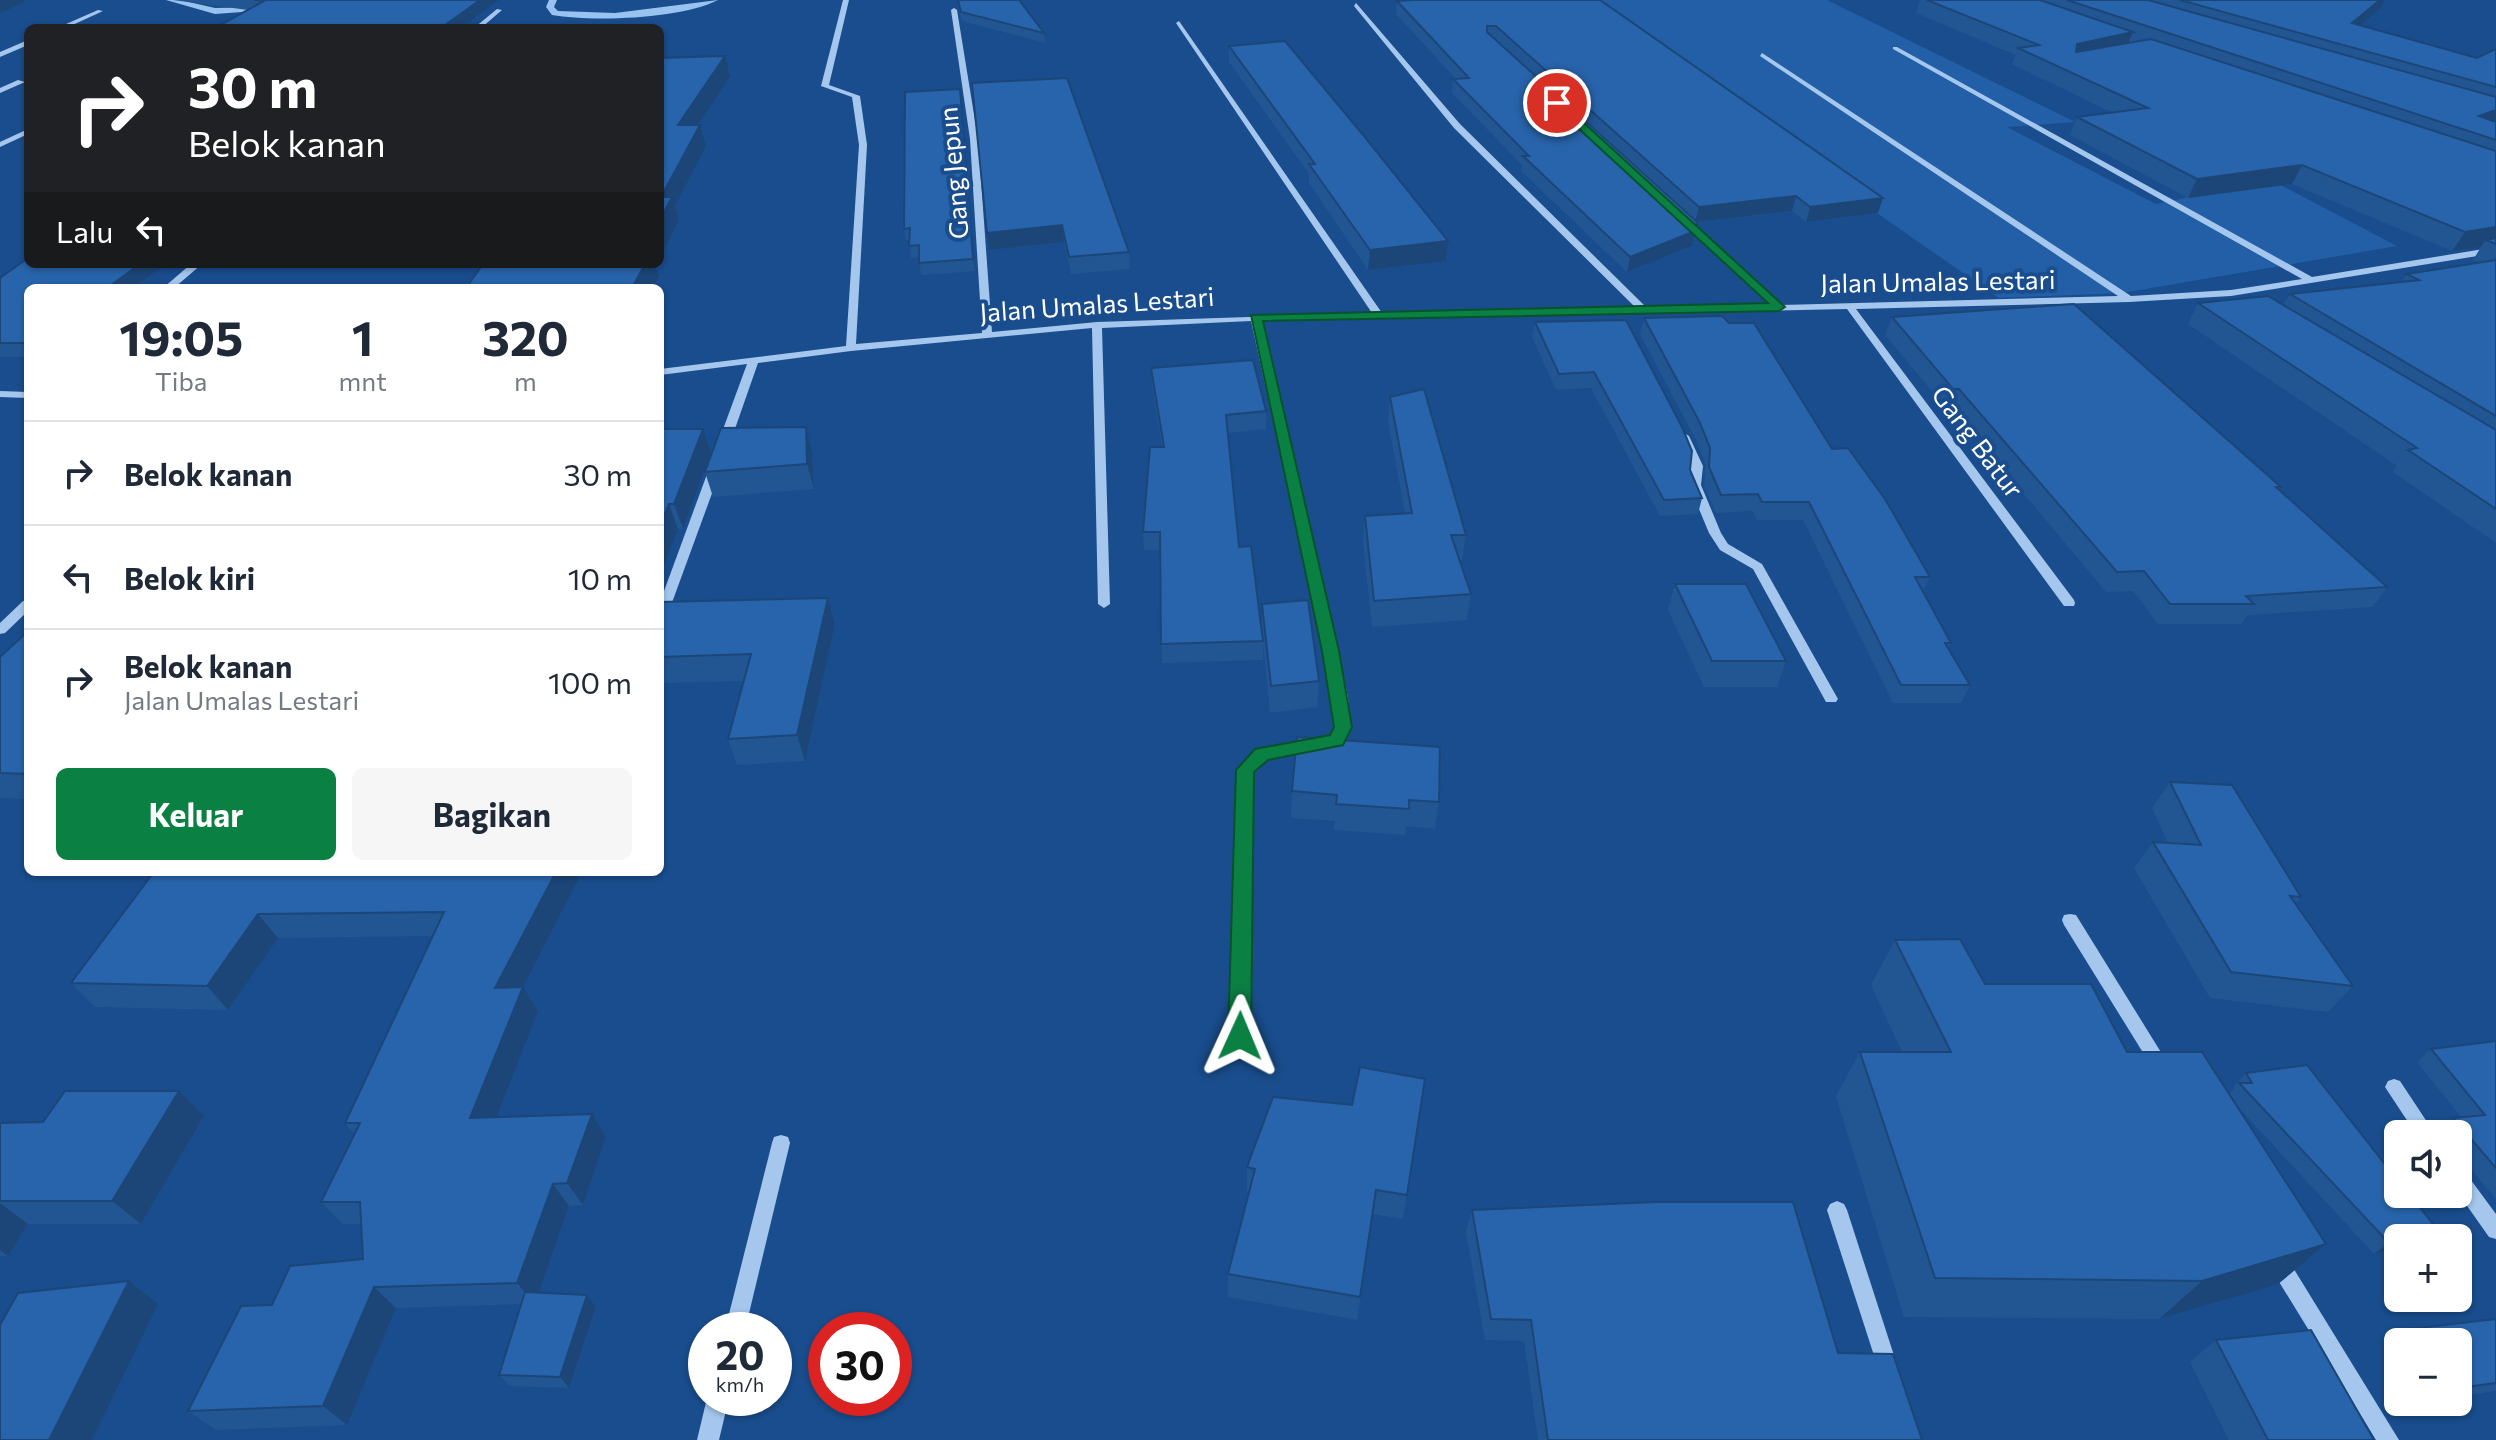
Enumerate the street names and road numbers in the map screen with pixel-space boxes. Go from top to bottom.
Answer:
street label: Gang Jepun [931,106,974,241]
street label: Jalan Umalas Lestari [1820,263,2056,298]
street label: Jalan Umalas Lestari [978,280,1215,327]
street label: Gang Batur [1926,379,2030,503]

